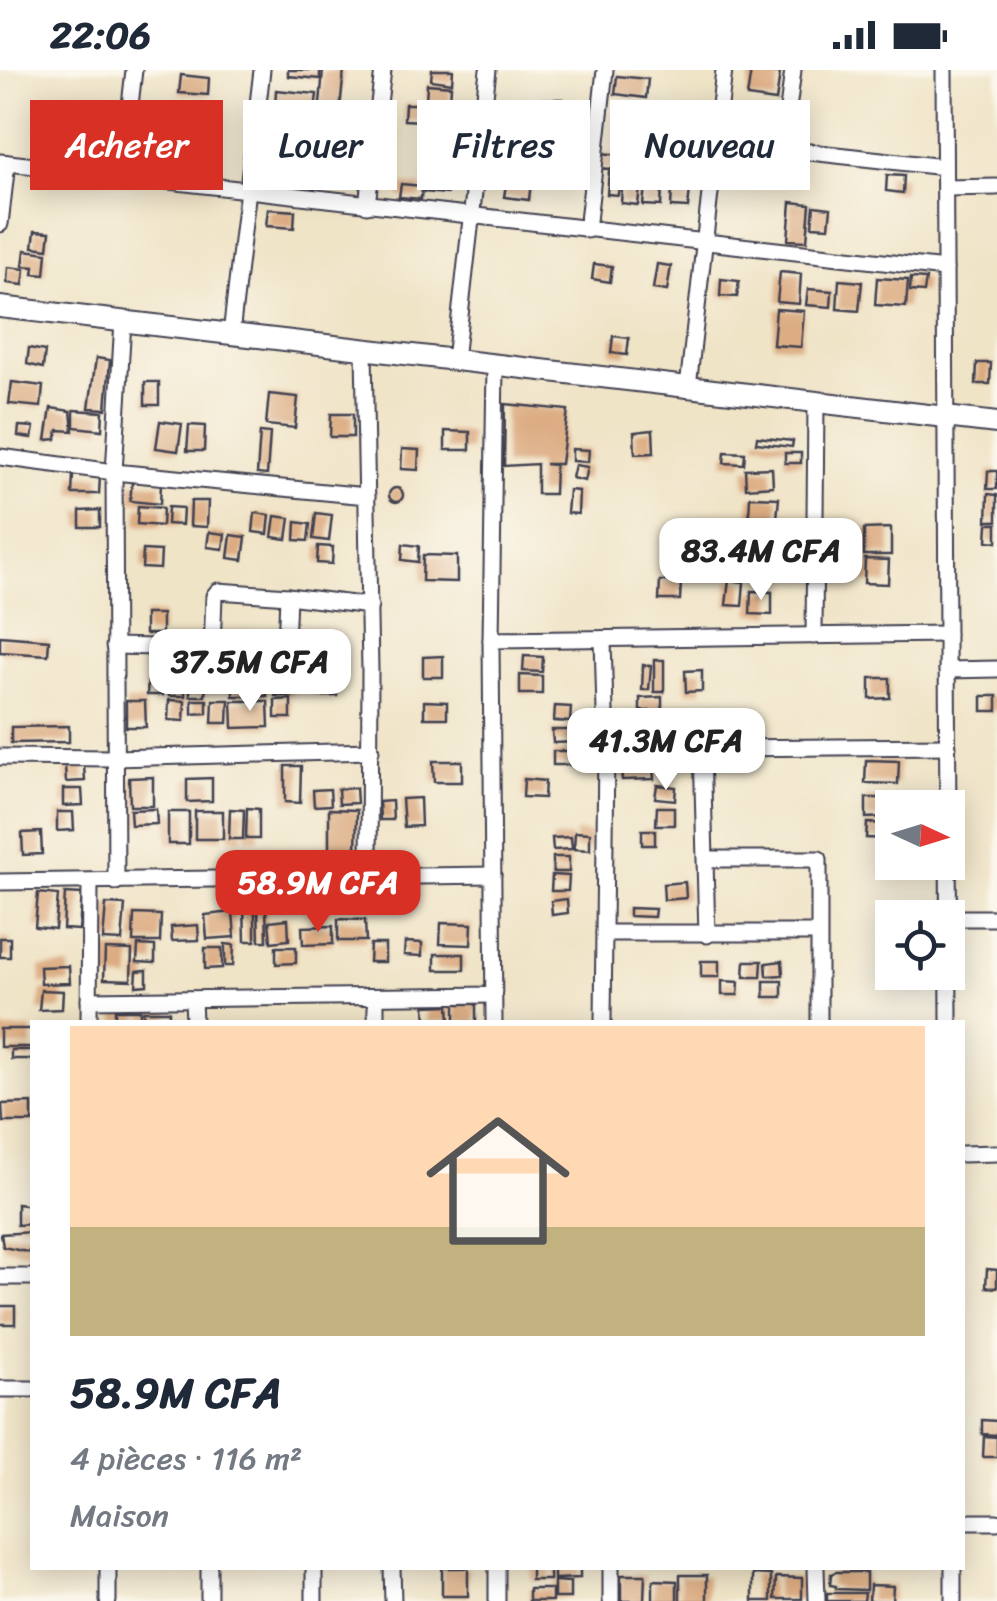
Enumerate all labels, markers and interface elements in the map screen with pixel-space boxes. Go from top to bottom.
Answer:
text: 22:06 [50,2,151,69]
chip: Acheter [30,100,223,190]
chip: Louer [243,100,397,190]
chip: Filtres [417,100,590,190]
chip: Nouveau [610,100,810,190]
pin: 83.4M CFA [647,518,875,603]
text: 83.4M CFA [681,522,841,579]
pin: 37.5M CFA [136,629,364,714]
text: 37.5M CFA [171,633,329,690]
pin: 41.3M CFA [552,708,780,793]
text: 41.3M CFA [589,712,743,769]
north arrow [875,790,965,880]
map controls [875,790,965,990]
pin: 58.9M CFA [204,850,432,935]
text: 58.9M CFA [238,854,399,911]
button: locate [875,900,965,990]
icon: home [408,1091,588,1271]
text: 58.9M CFA [70,1356,281,1430]
text: 4 pièces · 116 m² [70,1430,302,1487]
text: Maison [70,1487,169,1544]

